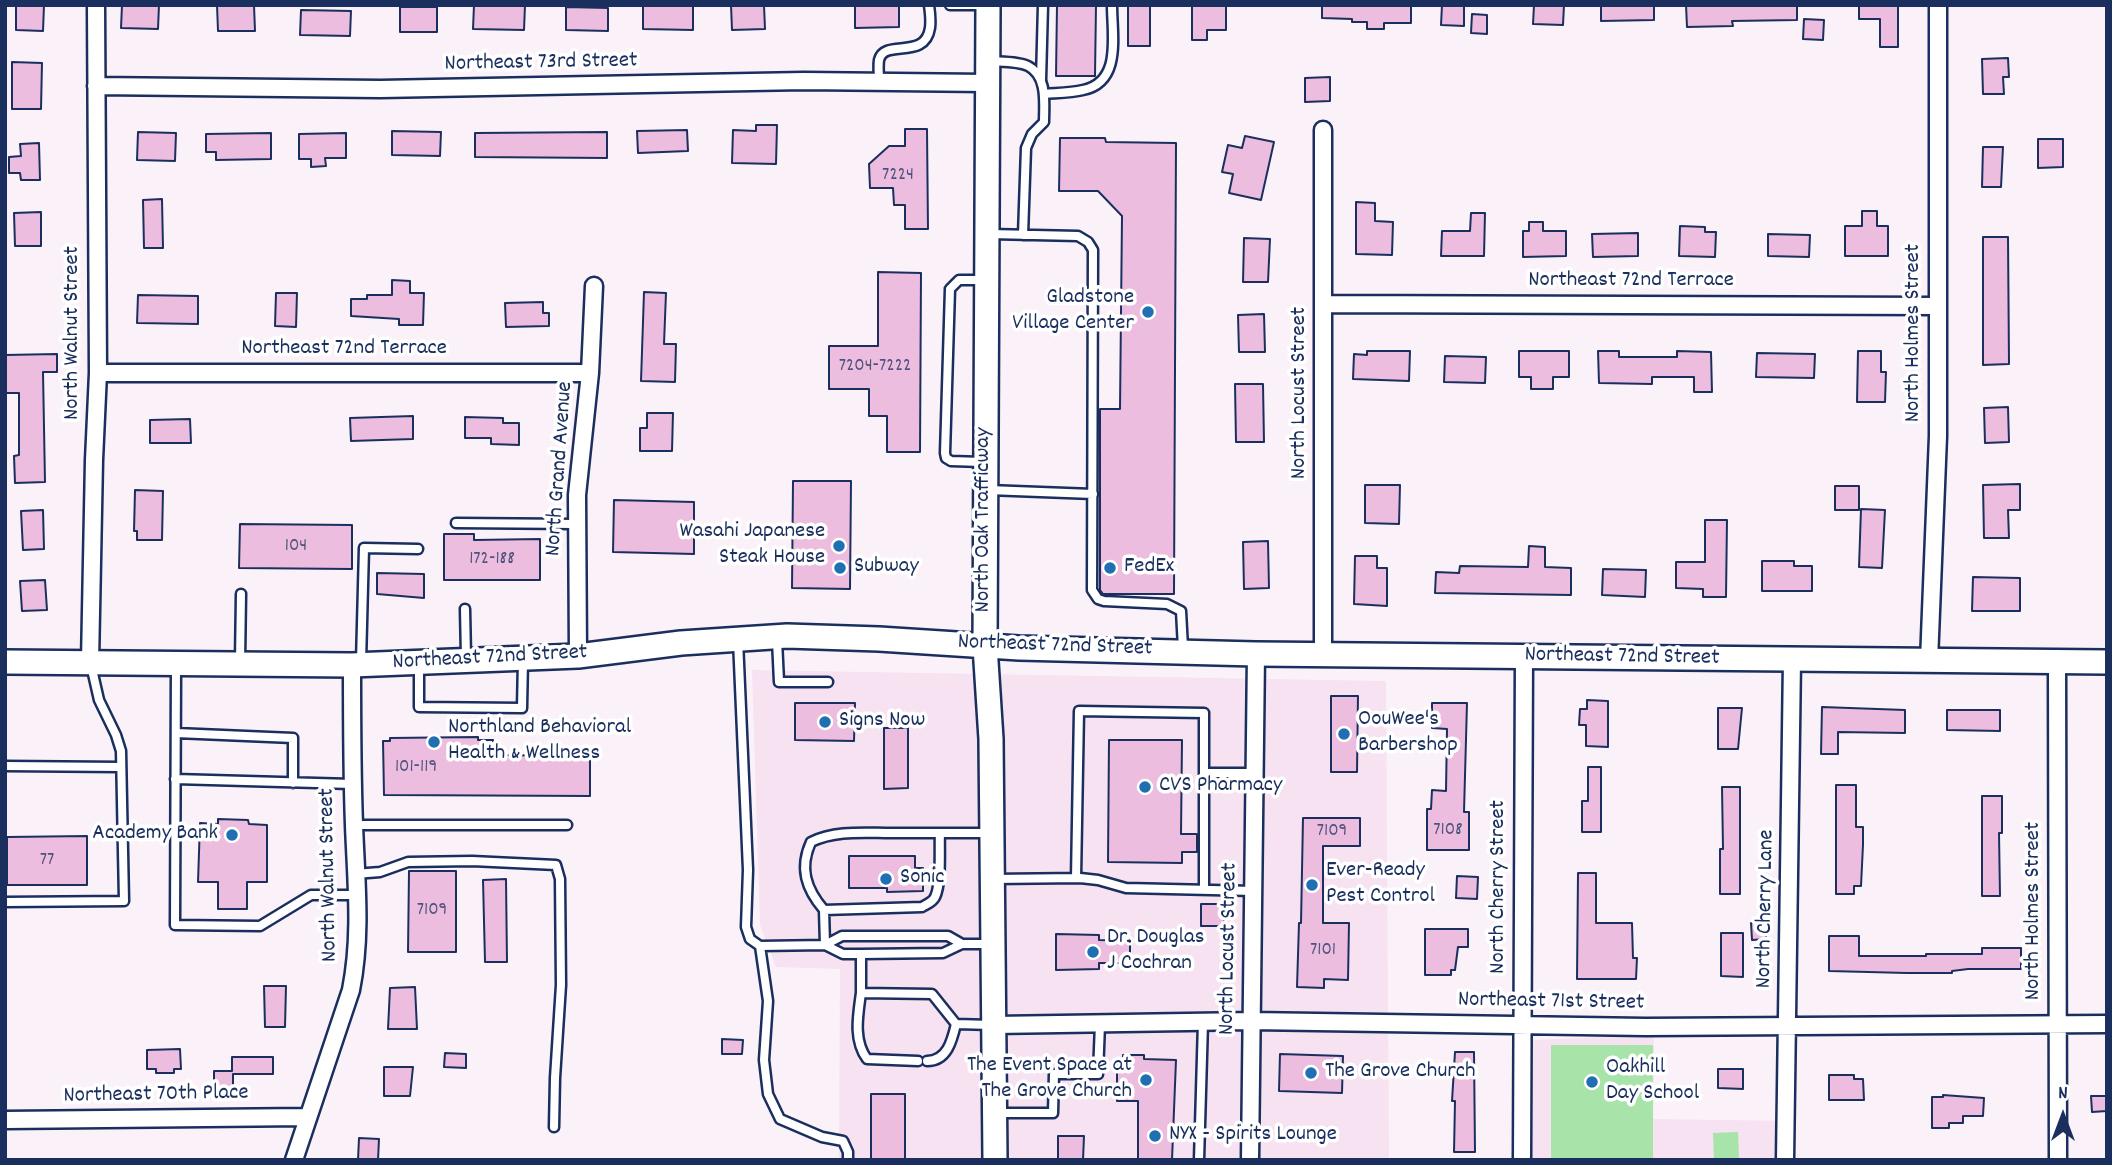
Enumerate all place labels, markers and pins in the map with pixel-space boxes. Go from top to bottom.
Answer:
place label: Gladstone Village Center [1012,285,1134,339]
marker: Gladstone Village Center [1140,304,1156,320]
place label: Wasahi Japanese Steak House [679,519,825,573]
marker: Wasahi Japanese Steak House [831,538,847,554]
place label: Subway [854,554,919,582]
place label: FedEx [1124,554,1174,582]
marker: Subway [832,560,848,576]
marker: FedEx [1102,560,1118,576]
place label: OouWee's Barbershop [1358,707,1458,761]
place label: Signs Now [839,708,925,736]
marker: Signs Now [817,714,833,730]
place label: Northland Behavioral Health & Wellness [448,715,631,769]
marker: OouWee's Barbershop [1336,726,1352,742]
marker: Northland Behavioral Health & Wellness [426,734,442,750]
place label: CVS Pharmacy [1159,773,1282,801]
marker: CVS Pharmacy [1137,779,1153,795]
place label: Academy Bank [92,821,218,849]
marker: Academy Bank [224,827,240,843]
place label: Ever-Ready Pest Control [1326,858,1435,912]
place label: Sonic [900,865,944,893]
marker: Sonic [878,871,894,887]
marker: Ever-Ready Pest Control [1304,877,1320,893]
place label: Dr. Douglas J Cochran [1107,925,1205,979]
marker: Dr. Douglas J Cochran [1085,944,1101,960]
place label: The Event Space at The Grove Church [967,1053,1132,1107]
place label: Oakhill Day School [1606,1055,1699,1109]
place label: The Grove Church [1325,1059,1476,1087]
marker: The Grove Church [1303,1065,1319,1081]
marker: The Event Space at The Grove Church [1138,1072,1154,1088]
marker: Oakhill Day School [1584,1074,1600,1090]
place label: NYX - Spirits Lounge [1169,1122,1337,1150]
marker: NYX - Spirits Lounge [1147,1128,1163,1144]

